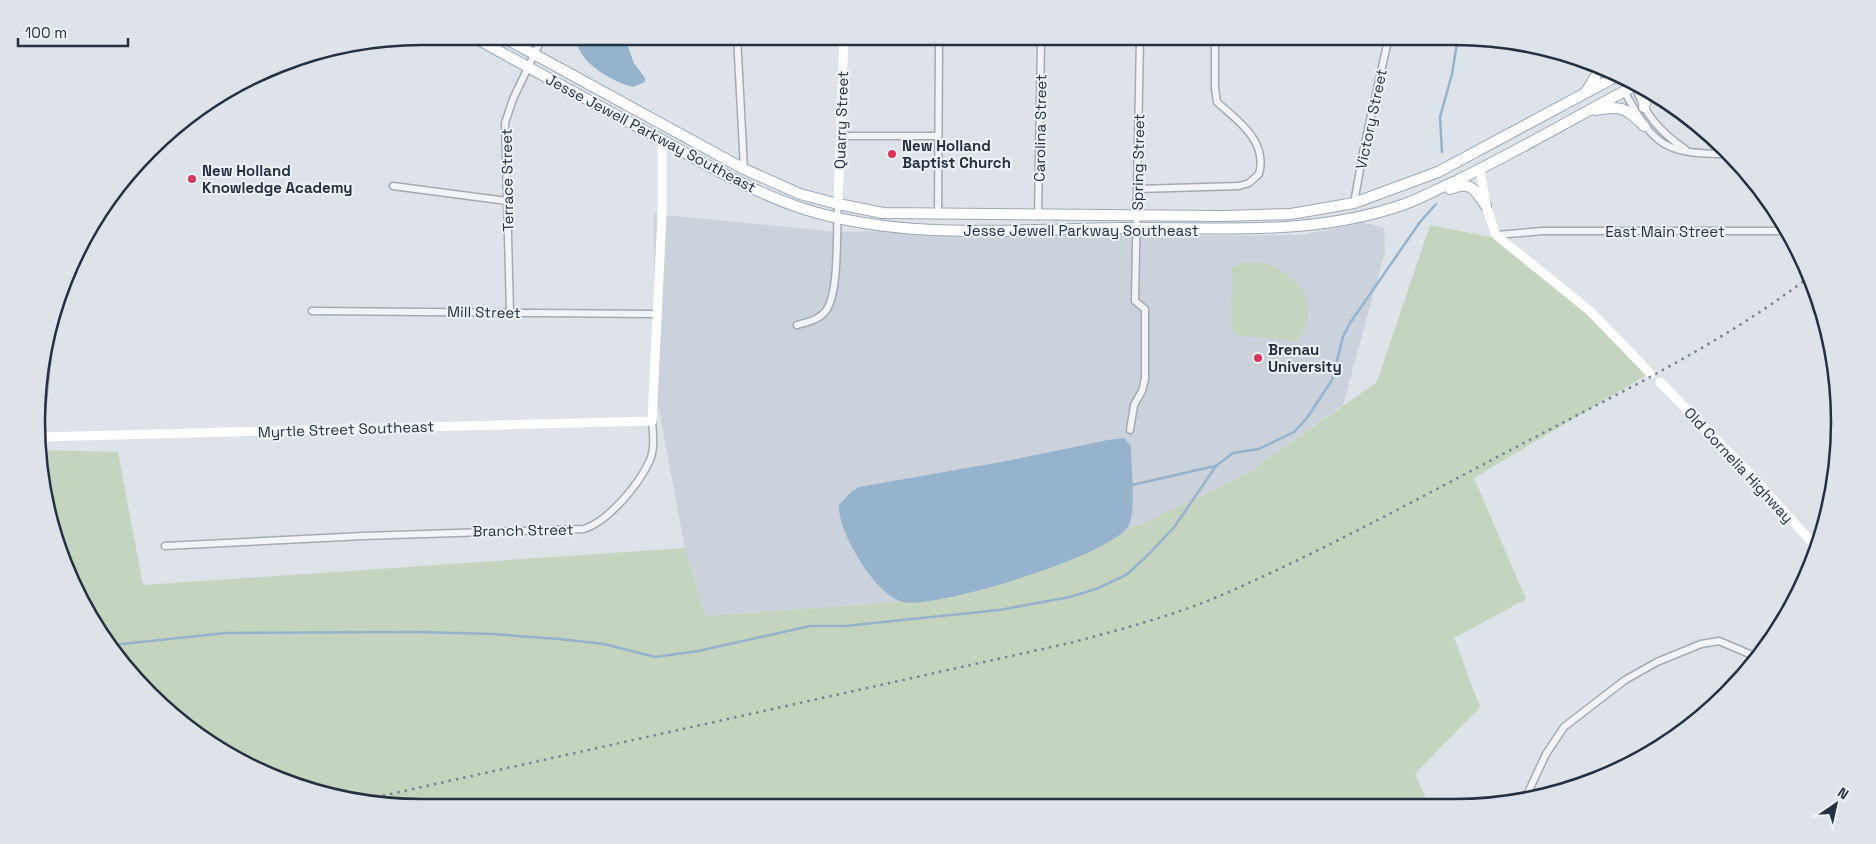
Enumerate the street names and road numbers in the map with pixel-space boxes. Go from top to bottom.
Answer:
street label: Victory Street [1351,67,1391,171]
street label: Jesse Jewell Parkway Southeast [543,69,760,197]
street label: Quarry Street [830,71,852,169]
street label: Carolina Street [1030,74,1050,182]
street label: Spring Street [1128,113,1148,211]
street label: Terrace Street [497,128,517,232]
street label: Jesse Jewell Parkway Southeast [963,221,1199,240]
street label: East Main Street [1605,222,1725,241]
street label: Mill Street [447,302,521,322]
street label: Old Cornelia Highway [1680,403,1798,527]
street label: Myrtle Street Southeast [257,416,435,442]
street label: Branch Street [472,520,574,540]

